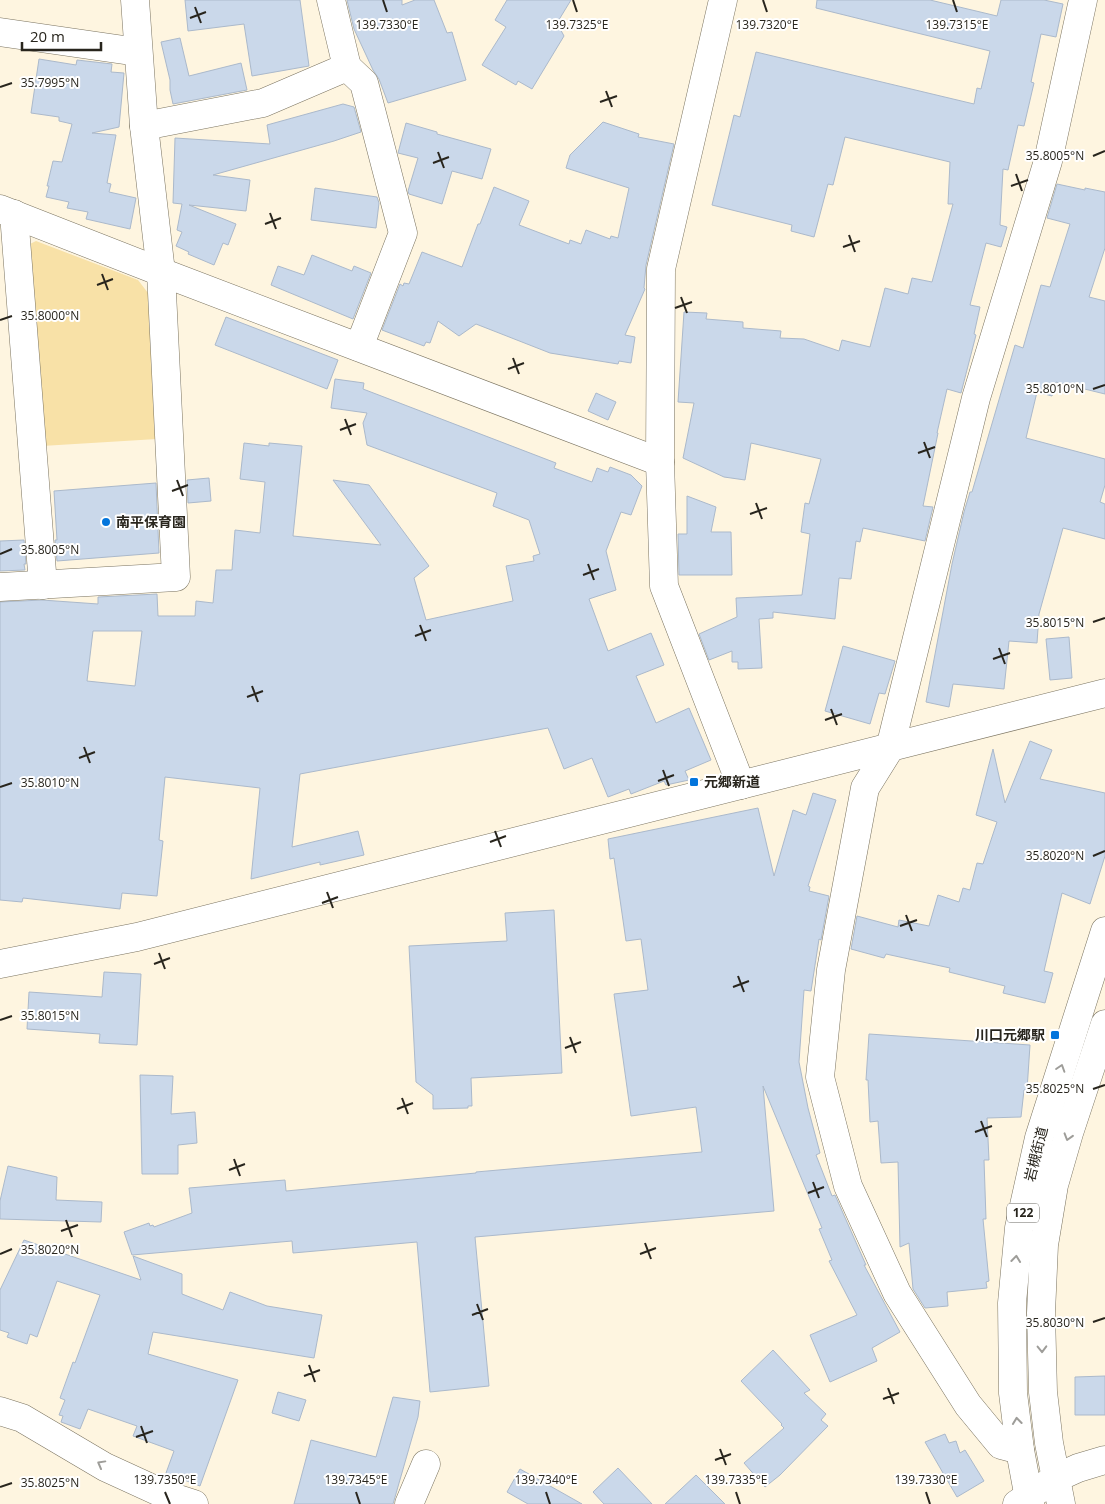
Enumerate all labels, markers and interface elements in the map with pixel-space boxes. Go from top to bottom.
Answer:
text: 139.7330°E [356,16,419,33]
text: 139.7325°E [546,16,609,33]
text: 139.7320°E [736,16,799,33]
text: 139.7315°E [926,16,989,33]
scale bar [22,20,101,52]
text: 20 m [30,26,65,46]
text: 35.7995°N [21,74,79,91]
text: 35.8005°N [1026,147,1084,164]
text: 35.8000°N [21,307,79,324]
text: 35.8010°N [1026,380,1084,397]
place label: 南平保育園 [116,512,186,531]
marker: 南平保育園 [100,516,112,528]
text: 35.8005°N [21,541,79,558]
text: 35.8015°N [1026,614,1084,631]
place label: 元郷新道 [704,772,760,791]
text: 35.8010°N [21,774,79,791]
marker: 元郷新道 [688,776,700,788]
text: 35.8020°N [1026,847,1084,864]
text: 35.8015°N [21,1007,79,1024]
place label: 川口元郷駅 [975,1025,1045,1044]
marker: 川口元郷駅 [1049,1029,1061,1041]
one-way arrow [1056,1064,1066,1072]
text: 35.8025°N [1026,1080,1084,1097]
street label: 岩槻街道 [1020,1124,1052,1183]
one-way arrow [1063,1133,1073,1141]
road number: 122 [1007,1204,1039,1222]
text: 35.8020°N [21,1241,79,1258]
one-way arrow [1010,1255,1021,1263]
text: 35.8030°N [1026,1314,1084,1331]
one-way arrow [1037,1346,1047,1354]
one-way arrow [1011,1417,1022,1425]
one-way arrow [97,1461,106,1471]
text: 139.7350°E [134,1471,197,1488]
text: 139.7345°E [325,1471,388,1488]
text: 139.7340°E [515,1471,578,1488]
text: 139.7335°E [705,1471,768,1488]
text: 139.7330°E [895,1471,958,1488]
text: 35.8025°N [21,1474,79,1491]

